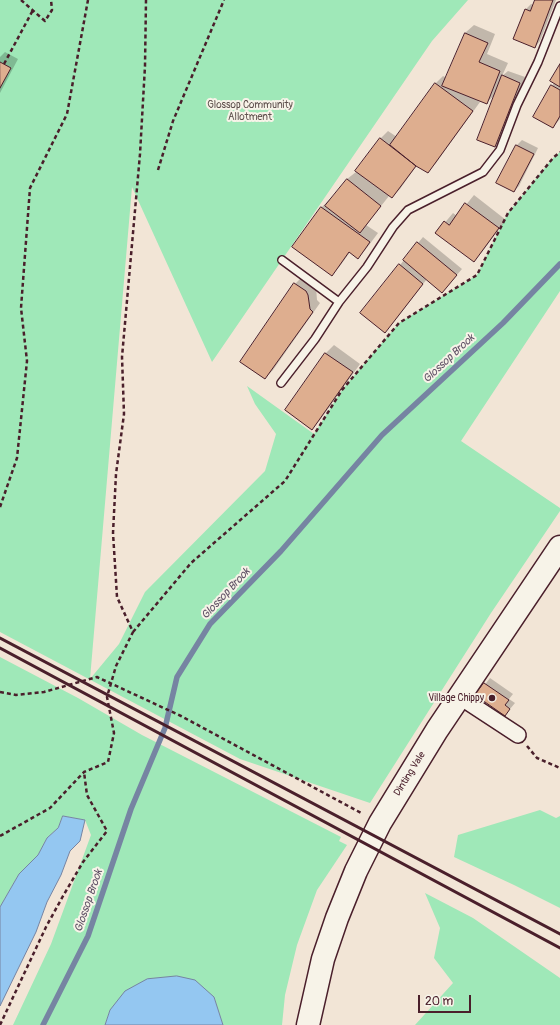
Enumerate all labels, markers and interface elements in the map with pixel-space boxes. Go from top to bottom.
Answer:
park label: Glossop Community Allotment [207,99,293,122]
water label: Glossop Brook [421,332,477,386]
water label: Glossop Brook [199,566,253,622]
place label: Village Chippy [428,692,484,704]
marker: Village Chippy [487,693,497,703]
street label: Dinting Vale [392,750,428,798]
water label: Glossop Brook [72,868,106,934]
scale bar [420,987,473,1013]
text: 20 m [425,994,453,1009]

